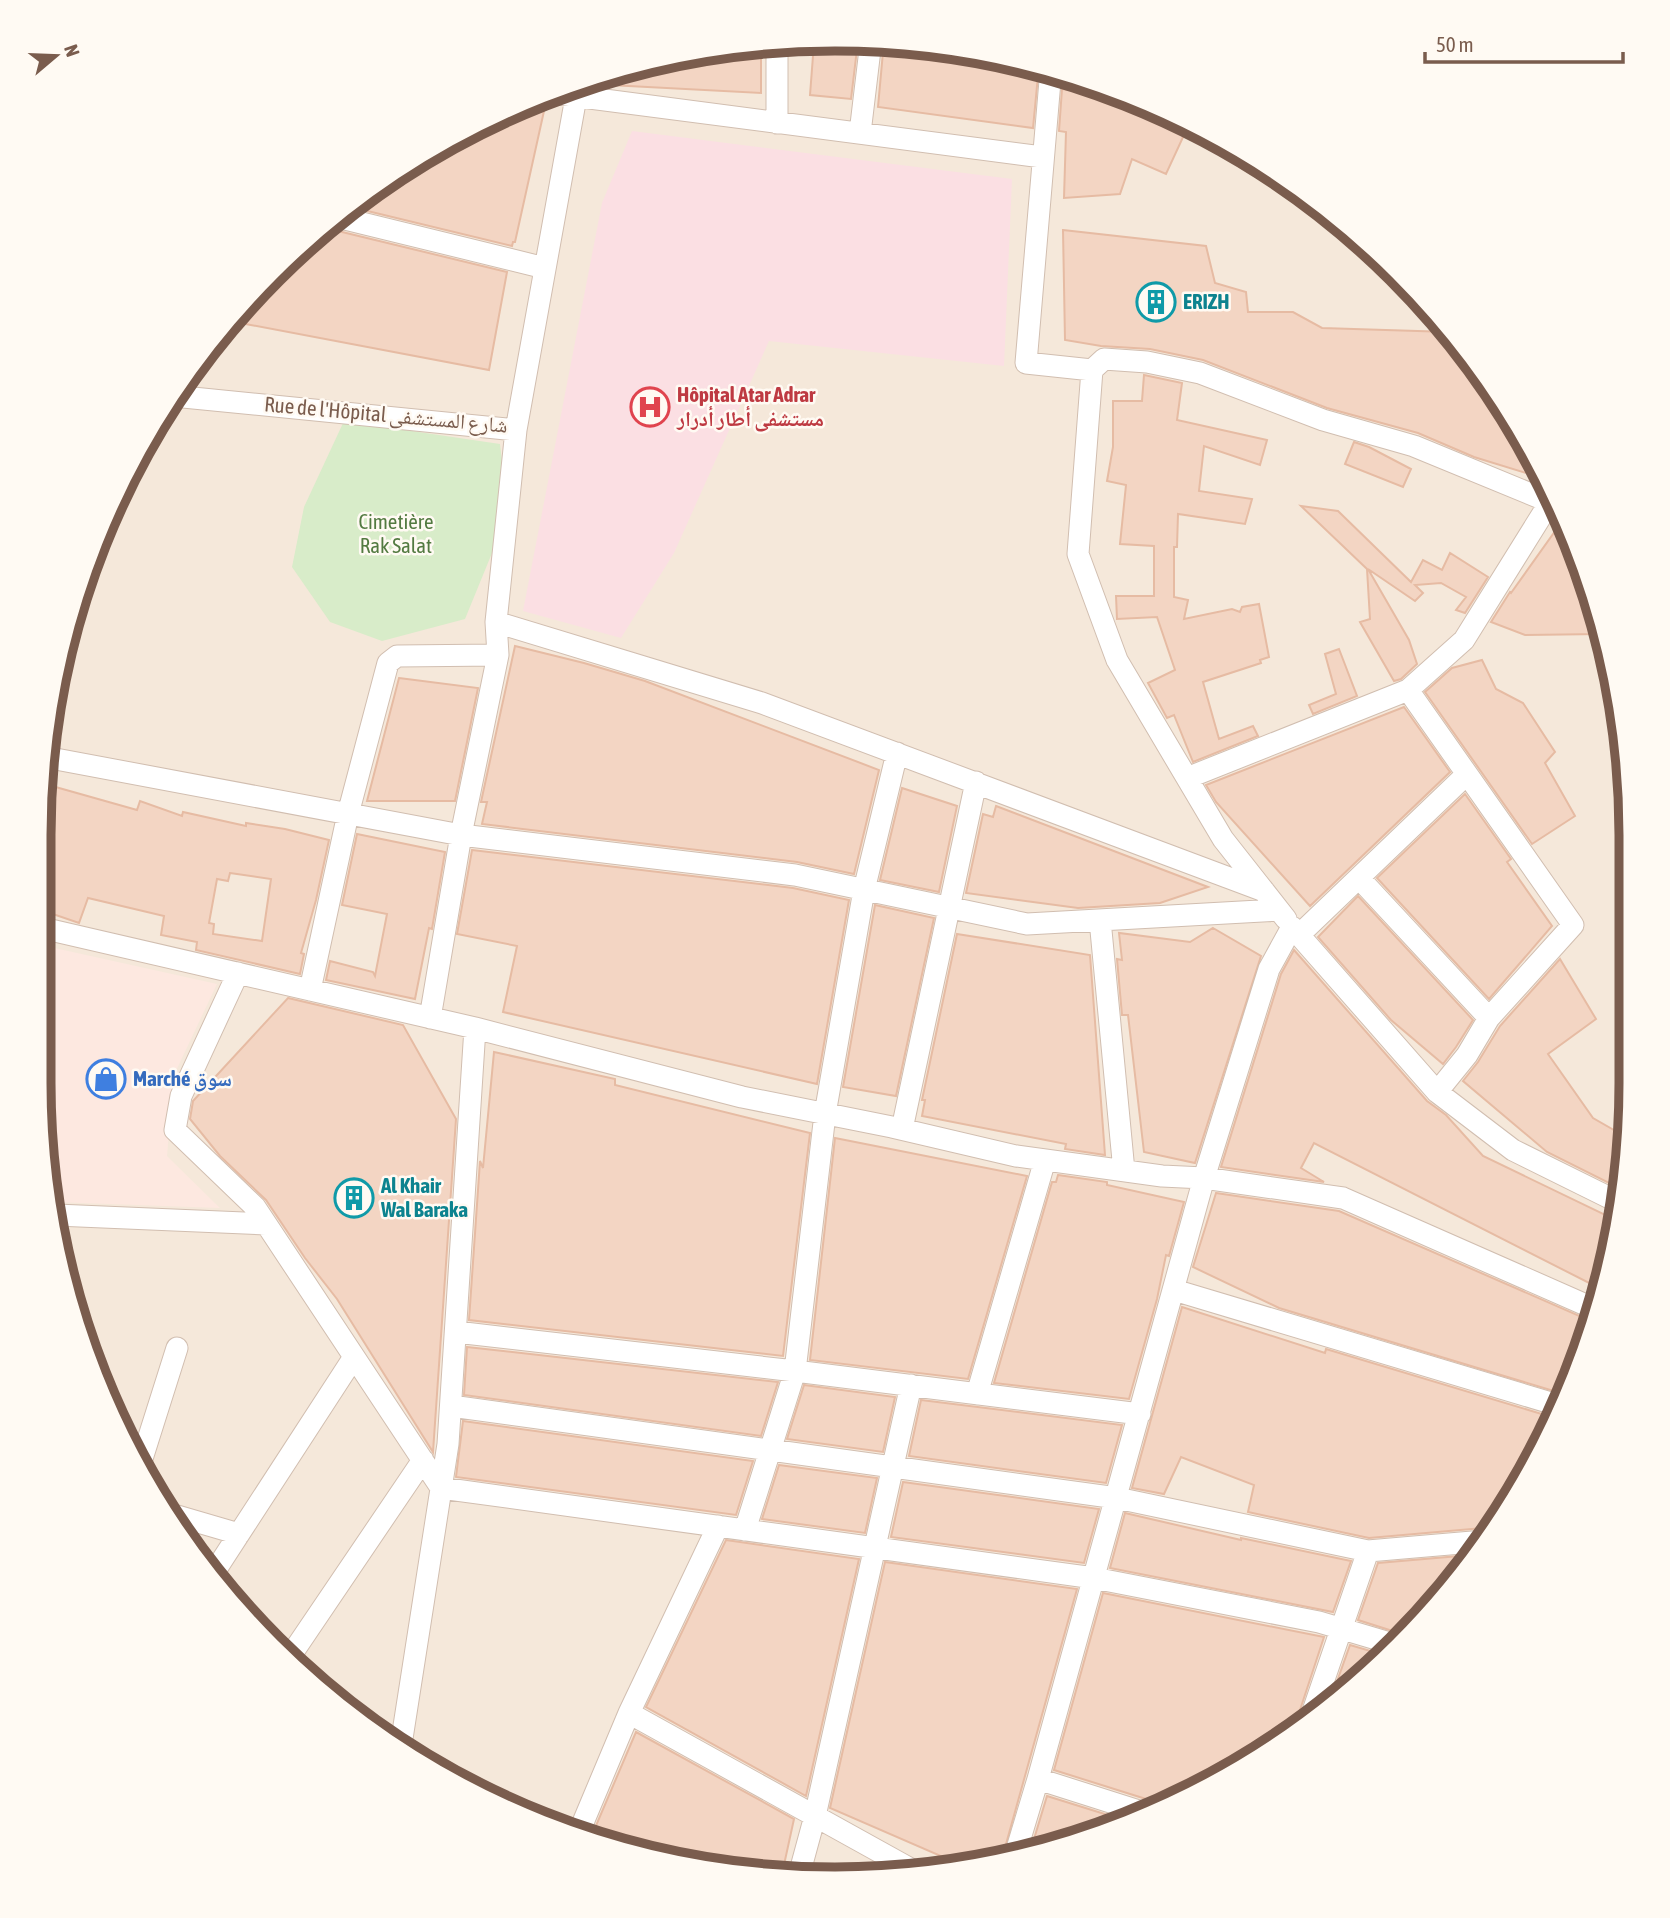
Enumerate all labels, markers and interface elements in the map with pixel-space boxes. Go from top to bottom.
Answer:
north arrow [21,21,91,91]
scale bar [1425,21,1623,65]
text: 50 m [1436,32,1474,56]
text: N [60,42,84,59]
building icon: ERIZH [1135,281,1177,323]
place label: ERIZH [1183,289,1229,313]
place label: Hôpital Atar Adrar مستشفى أطار أدرار [676,382,824,432]
hospital icon: Hôpital Atar Adrar مستشفى أطار أدرار [629,386,671,428]
street label: Rue de l'Hôpital شارع المستشفى [263,391,509,439]
park label: Cimetière Rak Salat [358,509,434,557]
shop icon: Marché سوق [85,1058,127,1100]
place label: Marché سوق [133,1066,232,1092]
place label: Al Khair Wal Baraka [380,1173,468,1221]
building icon: Al Khair Wal Baraka [333,1177,375,1219]

